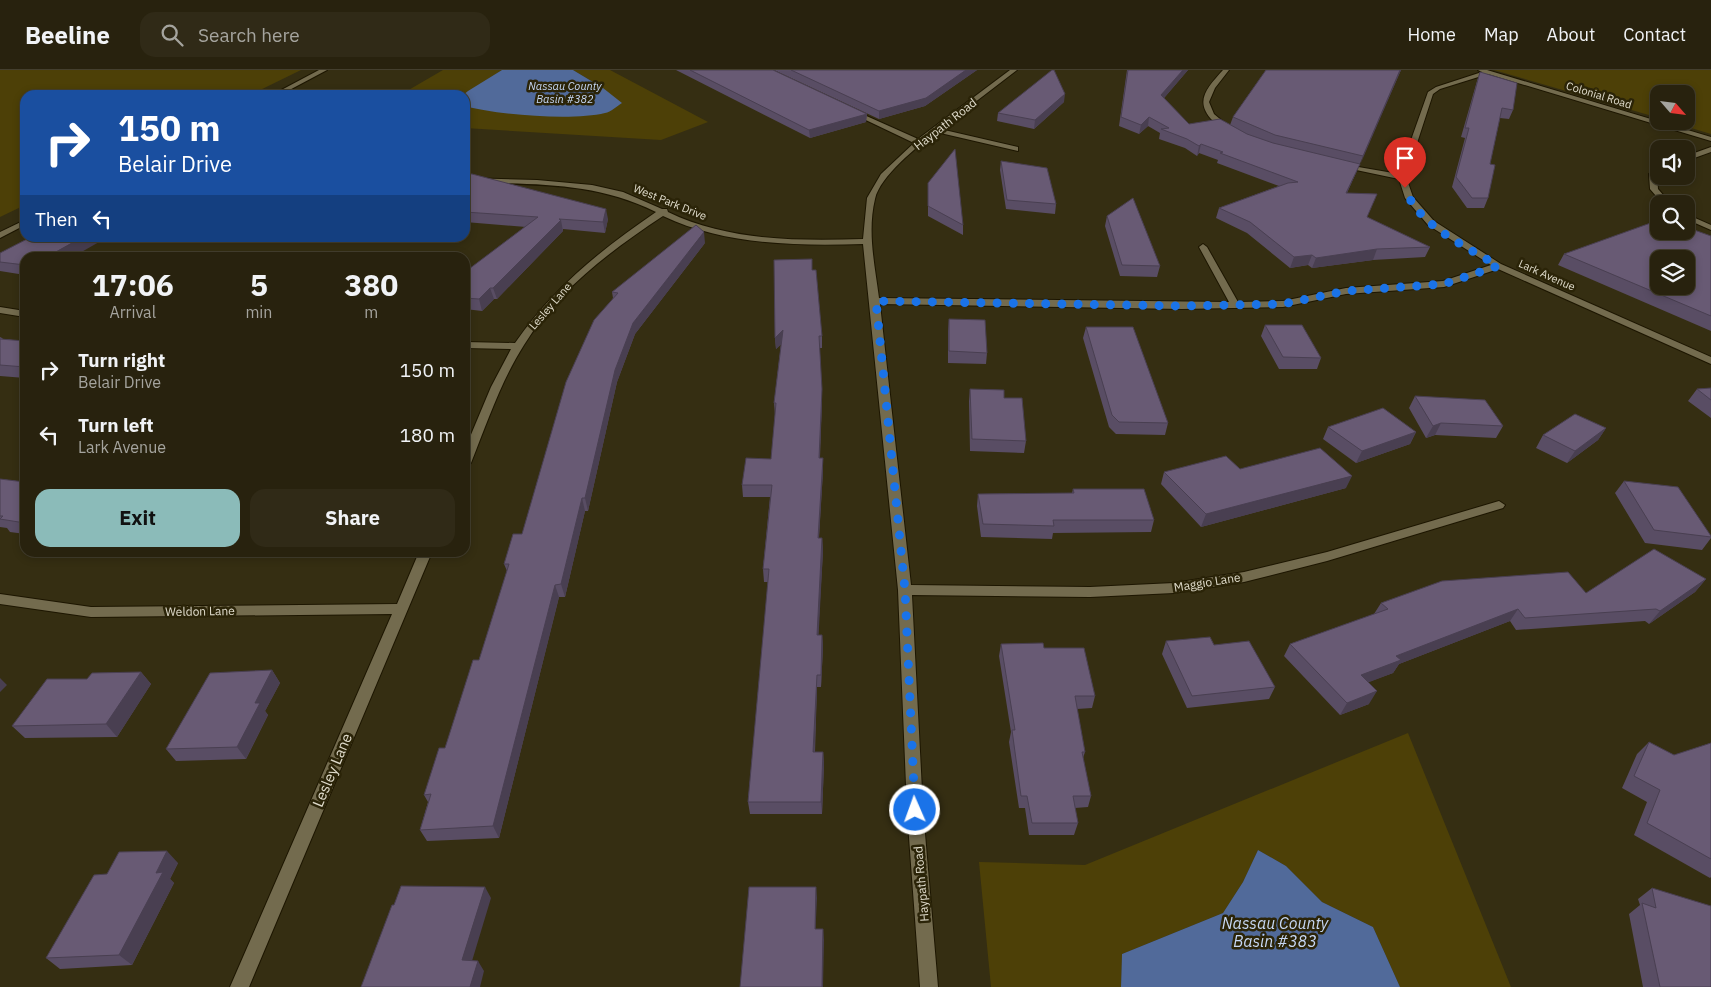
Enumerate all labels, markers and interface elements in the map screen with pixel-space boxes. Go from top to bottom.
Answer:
search box [140,12,490,57]
text: Beeline [25,19,110,51]
icon: search [158,21,186,49]
text: Search here [198,23,300,47]
text: Home [1408,23,1456,46]
text: Map [1484,23,1519,46]
text: About [1547,23,1595,46]
text: Contact [1623,23,1686,46]
street label: Colonial Road [1564,78,1634,112]
water label: Nassau County Basin #382 [528,79,602,106]
north arrow [1650,85,1695,130]
map controls [1650,85,1695,295]
street label: Haypath Road [911,95,979,153]
text: 150 m [118,105,221,151]
icon: right [35,110,100,175]
pin [1384,137,1426,188]
button: sound [1650,140,1695,185]
icon: arrive [1391,144,1419,172]
text: Belair Drive [118,149,232,178]
street label: West Park Drive [631,181,709,223]
button: search [1650,195,1695,240]
icon: left [88,205,116,233]
text: Then [35,207,78,231]
button: layers [1650,250,1695,295]
street label: Lark Avenue [1516,256,1578,294]
text: 17:06 [92,265,174,304]
text: 5 [250,265,268,304]
text: 380 [344,265,398,304]
street label: Lesley Lane [526,280,574,332]
text: Arrival [109,302,156,322]
text: min [245,302,272,322]
text: m [364,302,378,322]
text: Turn right [78,348,165,372]
icon: right [35,356,63,384]
text: 150 m [400,358,455,382]
text: Belair Drive [78,372,161,392]
text: Turn left [78,413,154,437]
icon: left [35,421,63,449]
text: 180 m [400,423,455,447]
text: Lark Avenue [78,437,166,457]
button: Exit [35,489,240,547]
button: Share [250,489,455,547]
street label: Maggio Lane [1173,569,1242,595]
street label: Weldon Lane [165,603,235,619]
street label: Lesley Lane [308,730,356,810]
position arrow [888,783,940,835]
street label: Haypath Road [910,846,932,922]
water label: Nassau County Basin #383 [1222,913,1330,951]

